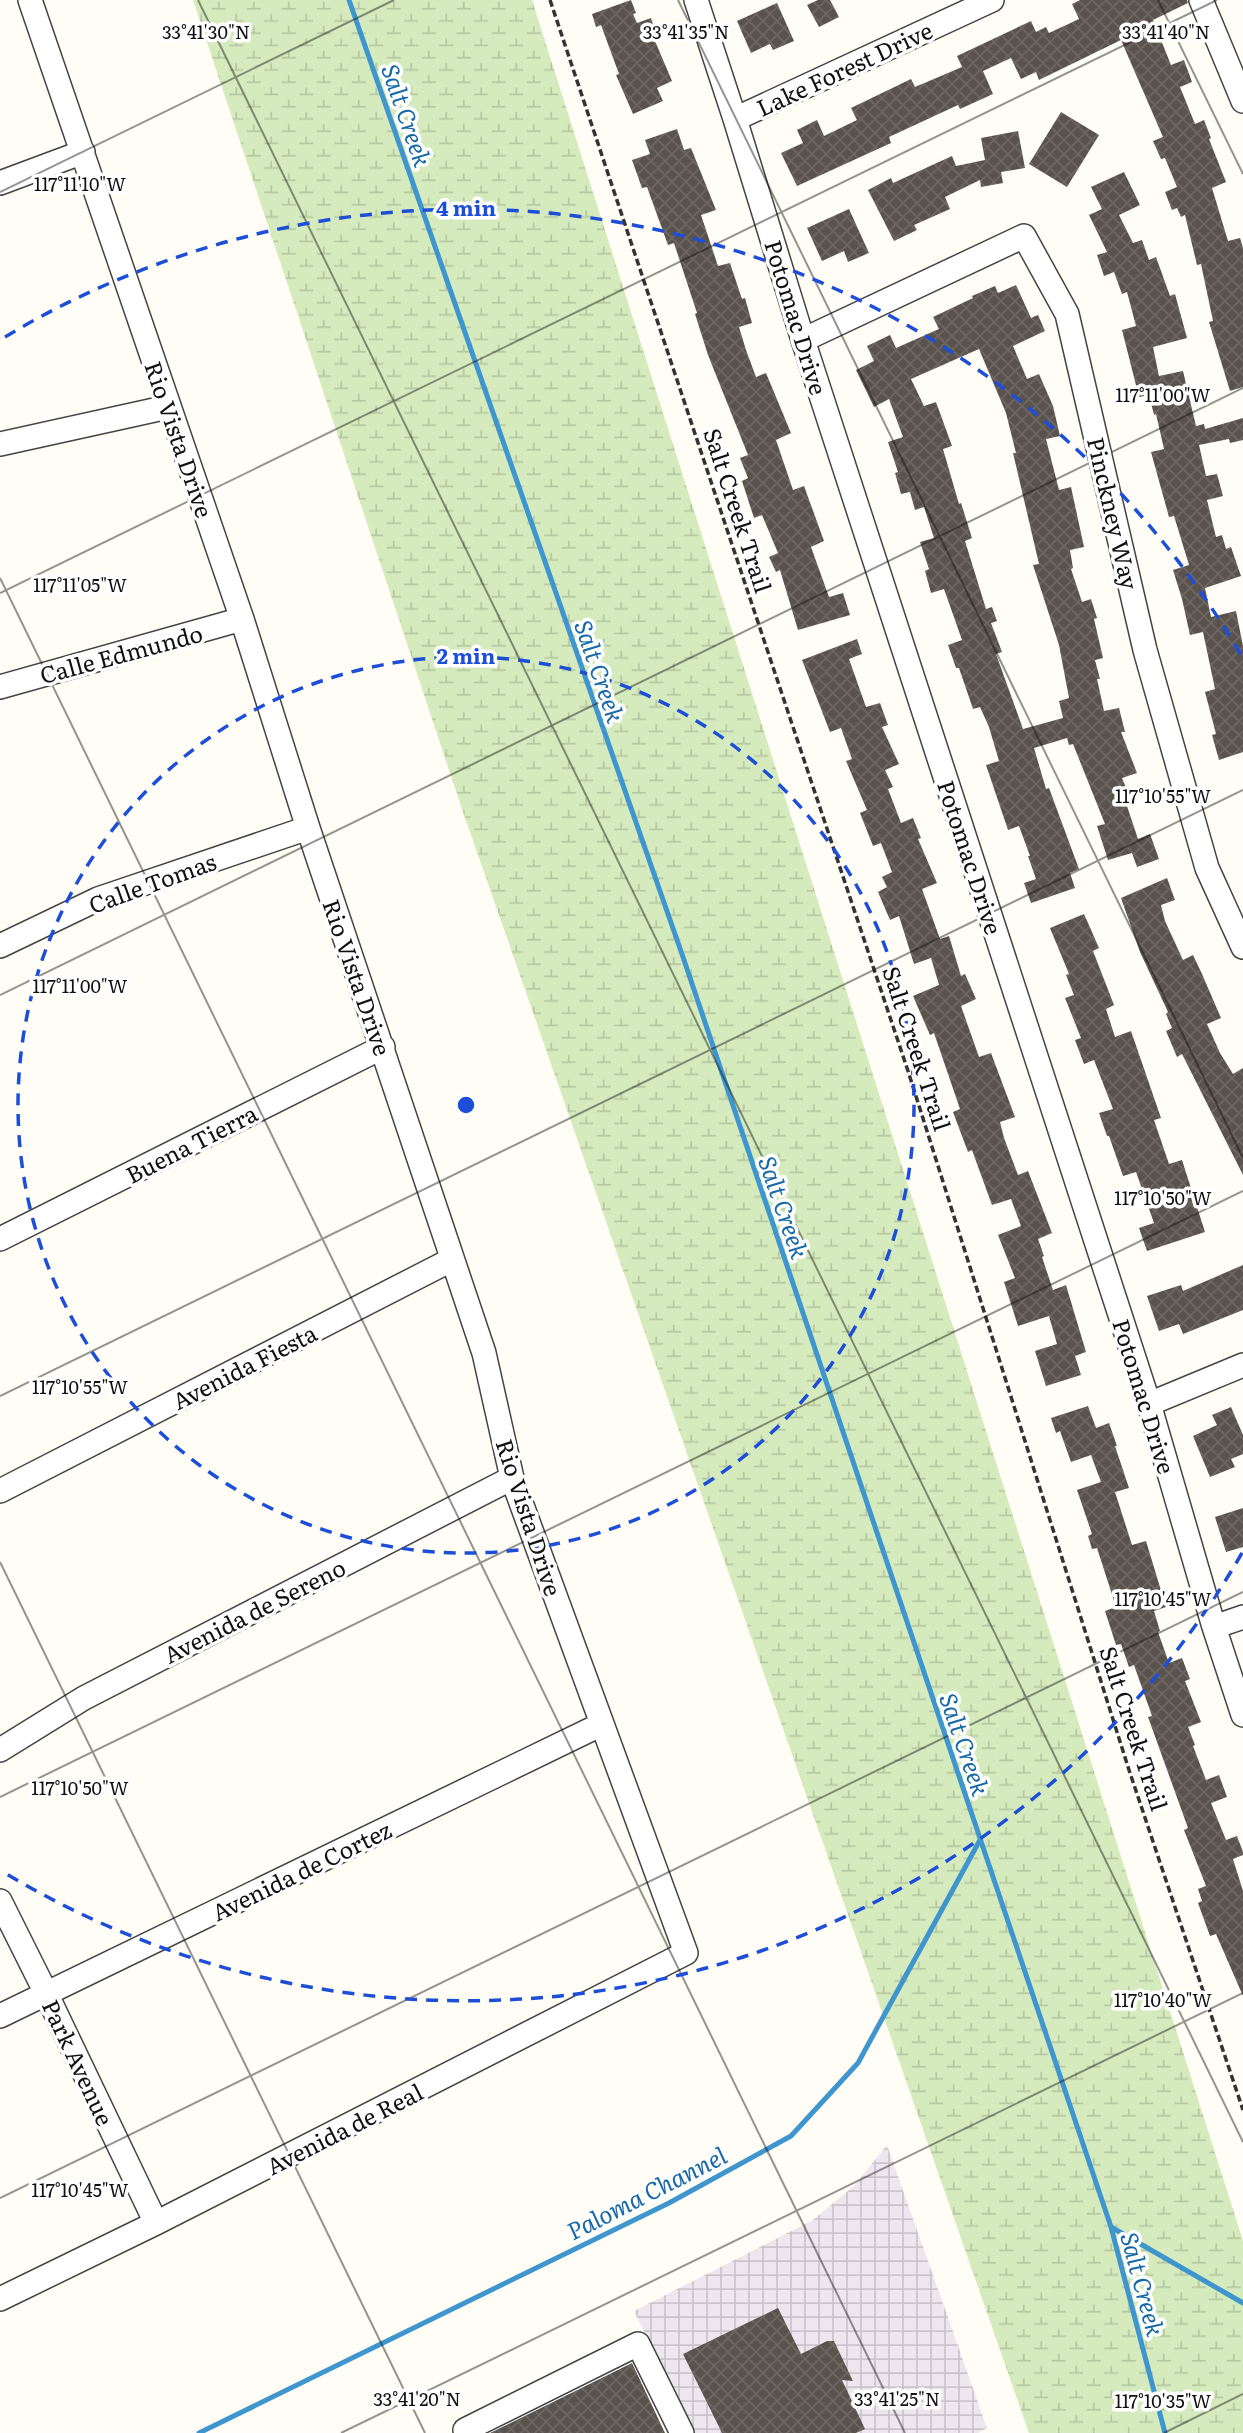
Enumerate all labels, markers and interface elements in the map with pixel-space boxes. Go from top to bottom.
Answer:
street label: Lake Forest Drive [750,12,938,124]
text: 33°41'30"N [162,18,250,45]
text: 33°41'35"N [643,18,729,45]
text: 33°41'40"N [1122,18,1210,45]
water label: Salt Creek [374,59,442,172]
text: 117°11'10"W [34,170,126,197]
text: 4 min [436,191,496,222]
street label: Potomac Drive [757,235,837,399]
street label: Rio Vista Drive [137,356,223,522]
text: 117°11'00"W [1116,381,1211,408]
street label: Salt Creek Trail [696,423,782,597]
street label: Pinckney Way [1080,433,1148,593]
text: 117°11'05"W [33,571,127,598]
street label: Calle Edmundo [36,615,206,691]
water label: Salt Creek [567,615,635,728]
text: 2 min [437,639,496,670]
street label: Potomac Drive [930,775,1012,939]
text: 117°10'55"W [1115,782,1211,809]
street label: Calle Tomas [83,843,221,921]
street label: Rio Vista Drive [315,894,401,1060]
street label: Salt Creek Trail [875,961,961,1135]
text: 117°11'00"W [33,972,128,999]
centre of rings [454,1093,478,1117]
street label: Buena Tierra [119,1095,263,1191]
water label: Salt Creek [751,1151,819,1264]
text: 117°10'50"W [1114,1184,1212,1211]
street label: Potomac Drive [1105,1314,1185,1478]
street label: Avenida Fiesta [166,1315,323,1417]
text: 117°10'55"W [32,1373,128,1400]
street label: Rio Vista Drive [489,1434,571,1600]
street label: Avenida de Sereno [157,1549,351,1671]
text: 117°10'45"W [1115,1585,1212,1612]
street label: Salt Creek Trail [1092,1641,1178,1815]
water label: Salt Creek [932,1688,1000,1801]
text: 117°10'50"W [31,1774,129,1801]
street label: Avenida de Cortez [205,1812,397,1928]
text: 117°10'40"W [1114,1986,1212,2013]
street label: Park Avenue [35,1993,123,2131]
street label: Avenida de Real [260,2074,429,2182]
water label: Paloma Channel [560,2137,732,2247]
text: 117°10'45"W [32,2176,129,2203]
water label: Salt Creek [1113,2228,1175,2341]
text: 33°41'20"N [373,2385,461,2412]
text: 33°41'25"N [854,2385,940,2412]
text: 117°10'35"W [1115,2387,1212,2414]

